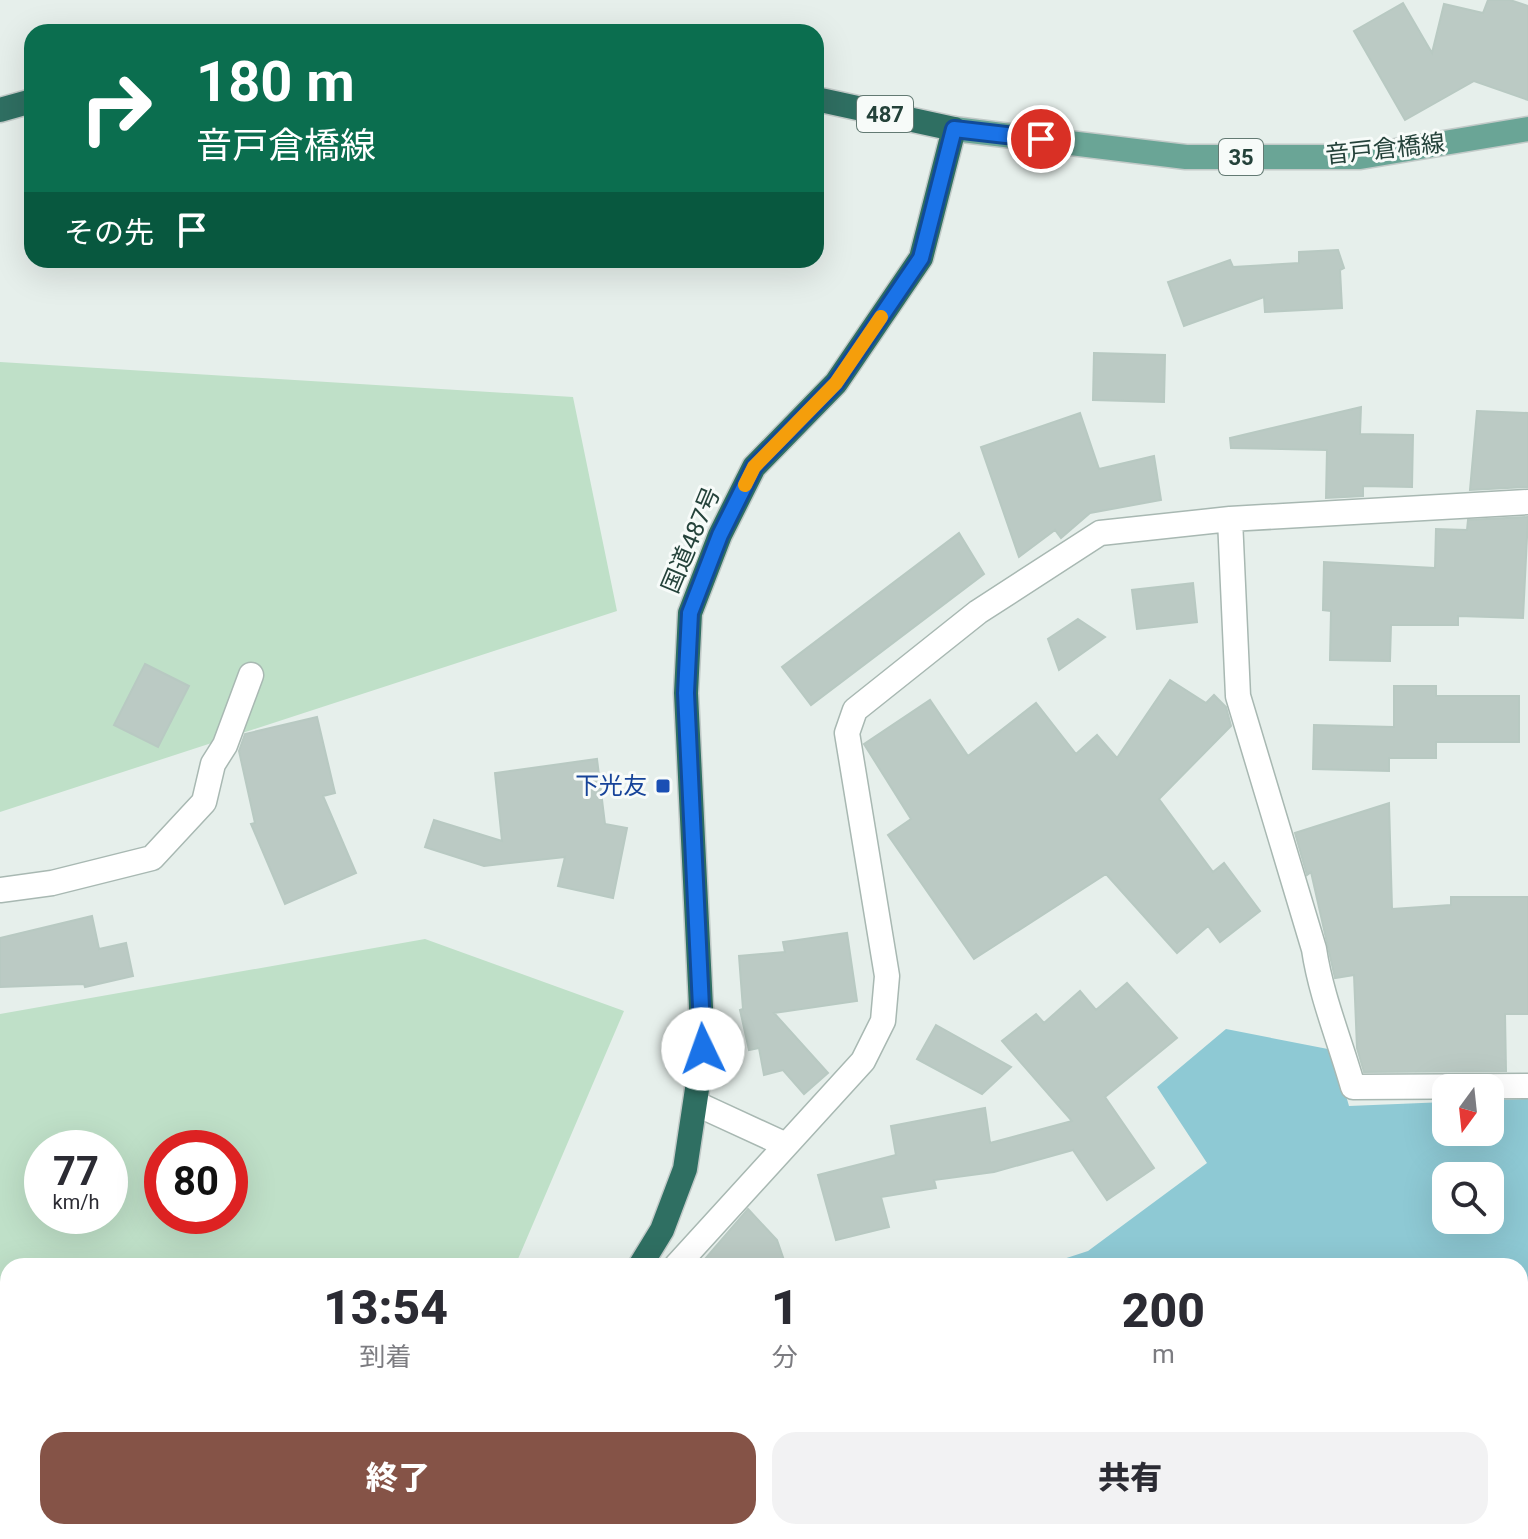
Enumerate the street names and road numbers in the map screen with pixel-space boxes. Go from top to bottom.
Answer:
road number: 487 [857,96,913,132]
street label: 音戸倉橋線 [1324,129,1446,169]
road number: 35 [1219,139,1263,175]
street label: 国道487号 [656,483,726,597]

